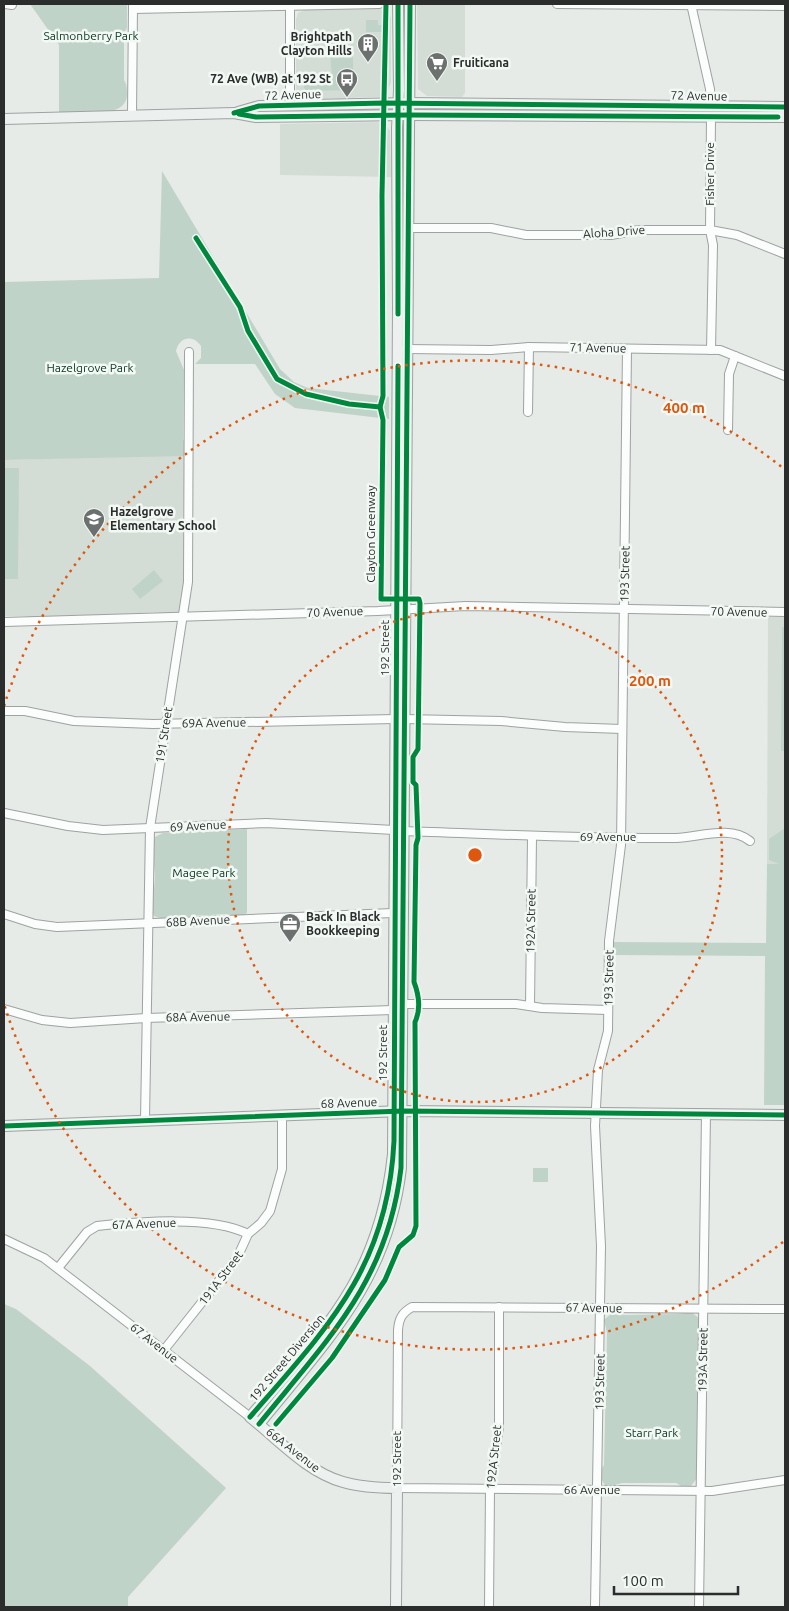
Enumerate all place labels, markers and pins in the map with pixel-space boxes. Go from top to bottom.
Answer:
place label: Brightpath Clayton Hills [281,30,352,57]
building icon: Brightpath Clayton Hills [356,32,380,63]
supermarket icon: Fruiticana [425,51,449,82]
place label: Fruiticana [453,56,509,69]
bus stop icon: 72 Ave (WB) at 192 St [335,67,359,98]
place label: 72 Ave (WB) at 192 St [210,72,331,86]
place label: Hazelgrove Elementary School [110,505,216,532]
school or university icon: Hazelgrove Elementary School [82,507,106,538]
centre of rings [466,846,484,864]
place label: Back In Black Bookkeeping [306,910,381,937]
office icon: Back In Black Bookkeeping [278,912,302,943]

